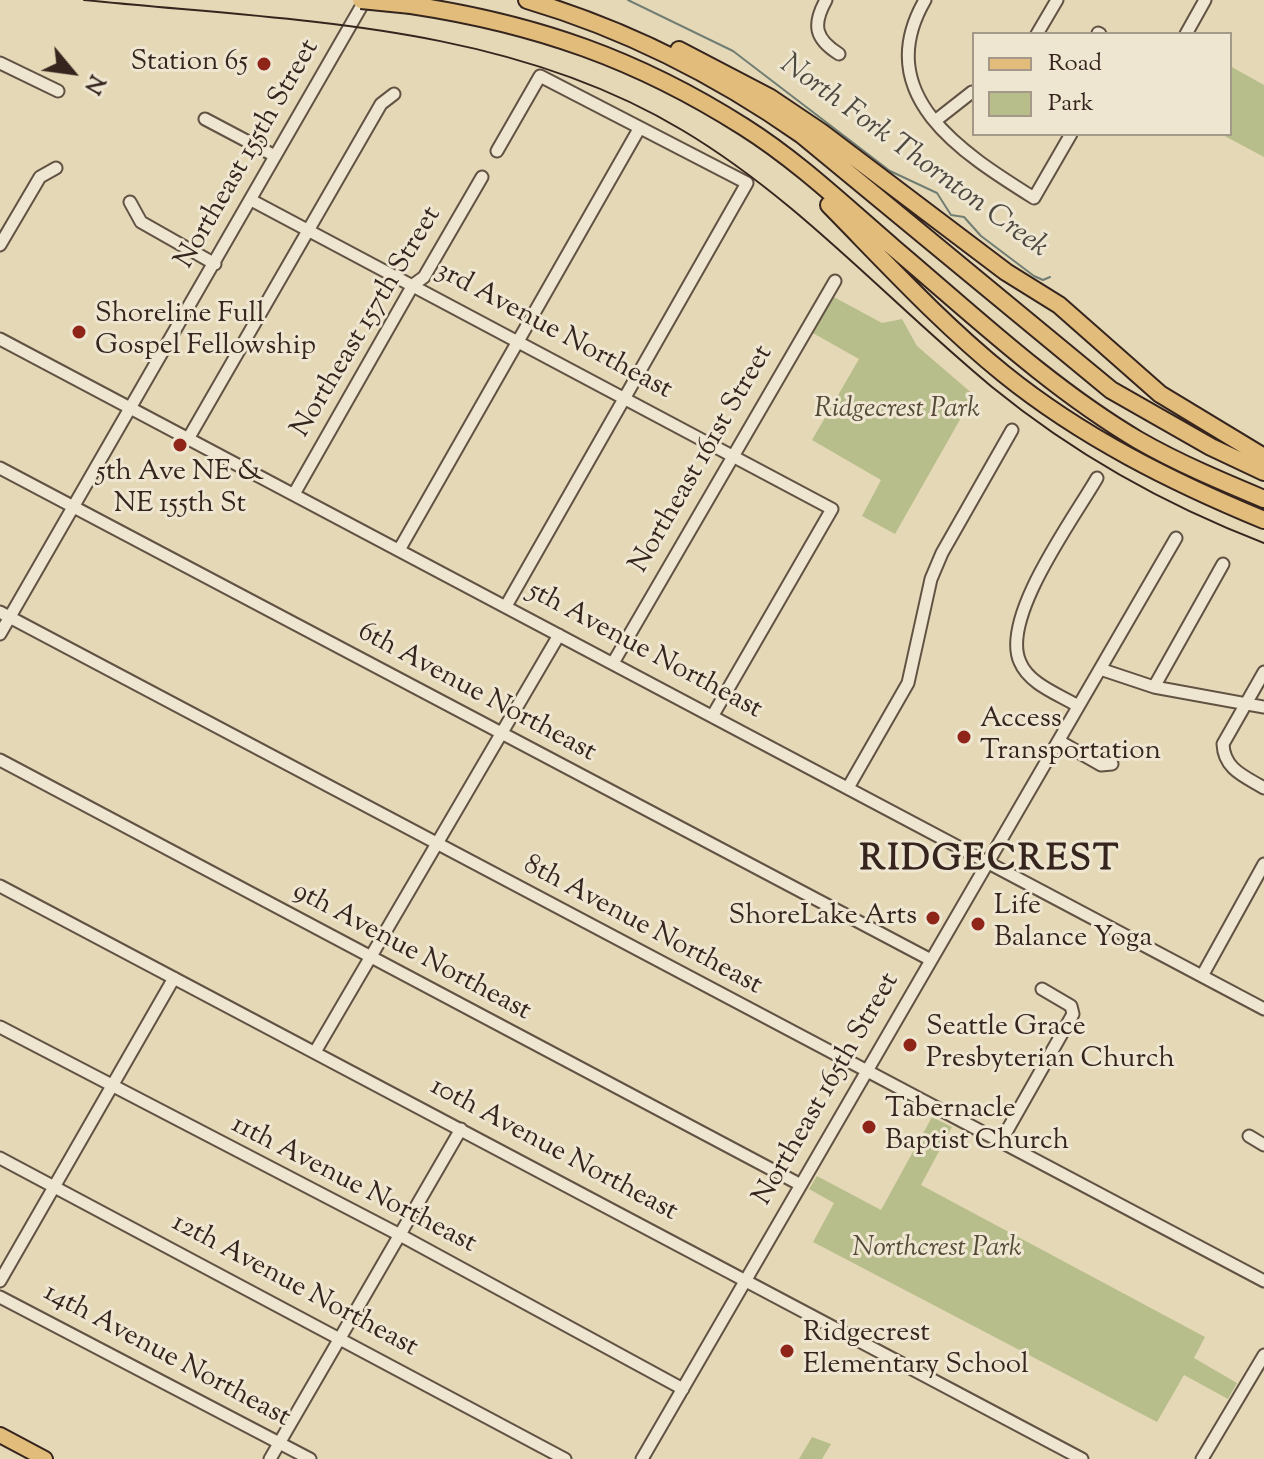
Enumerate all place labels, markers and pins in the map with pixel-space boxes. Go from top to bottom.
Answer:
place label: Station 65 [130,47,248,81]
marker: Station 65 [255,55,273,73]
place label: Shoreline Full Gospel Fellowship [95,299,316,365]
marker: Shoreline Full Gospel Fellowship [70,323,88,341]
marker: 5th Ave NE & NE 155th St [171,436,189,454]
place label: 5th Ave NE & NE 155th St [96,457,264,523]
place label: Access Transportation [980,704,1161,770]
marker: Access Transportation [955,728,973,746]
place label: Life Balance Yoga [994,891,1152,957]
place label: ShoreLake Arts [729,901,917,935]
marker: ShoreLake Arts [924,909,942,927]
marker: Life Balance Yoga [969,915,987,933]
place label: Seattle Grace Presbyterian Church [926,1012,1175,1078]
marker: Seattle Grace Presbyterian Church [901,1036,919,1054]
place label: Tabernacle Baptist Church [885,1094,1069,1160]
marker: Tabernacle Baptist Church [860,1118,878,1136]
place label: Ridgecrest Elementary School [803,1318,1029,1384]
marker: Ridgecrest Elementary School [778,1342,796,1360]

